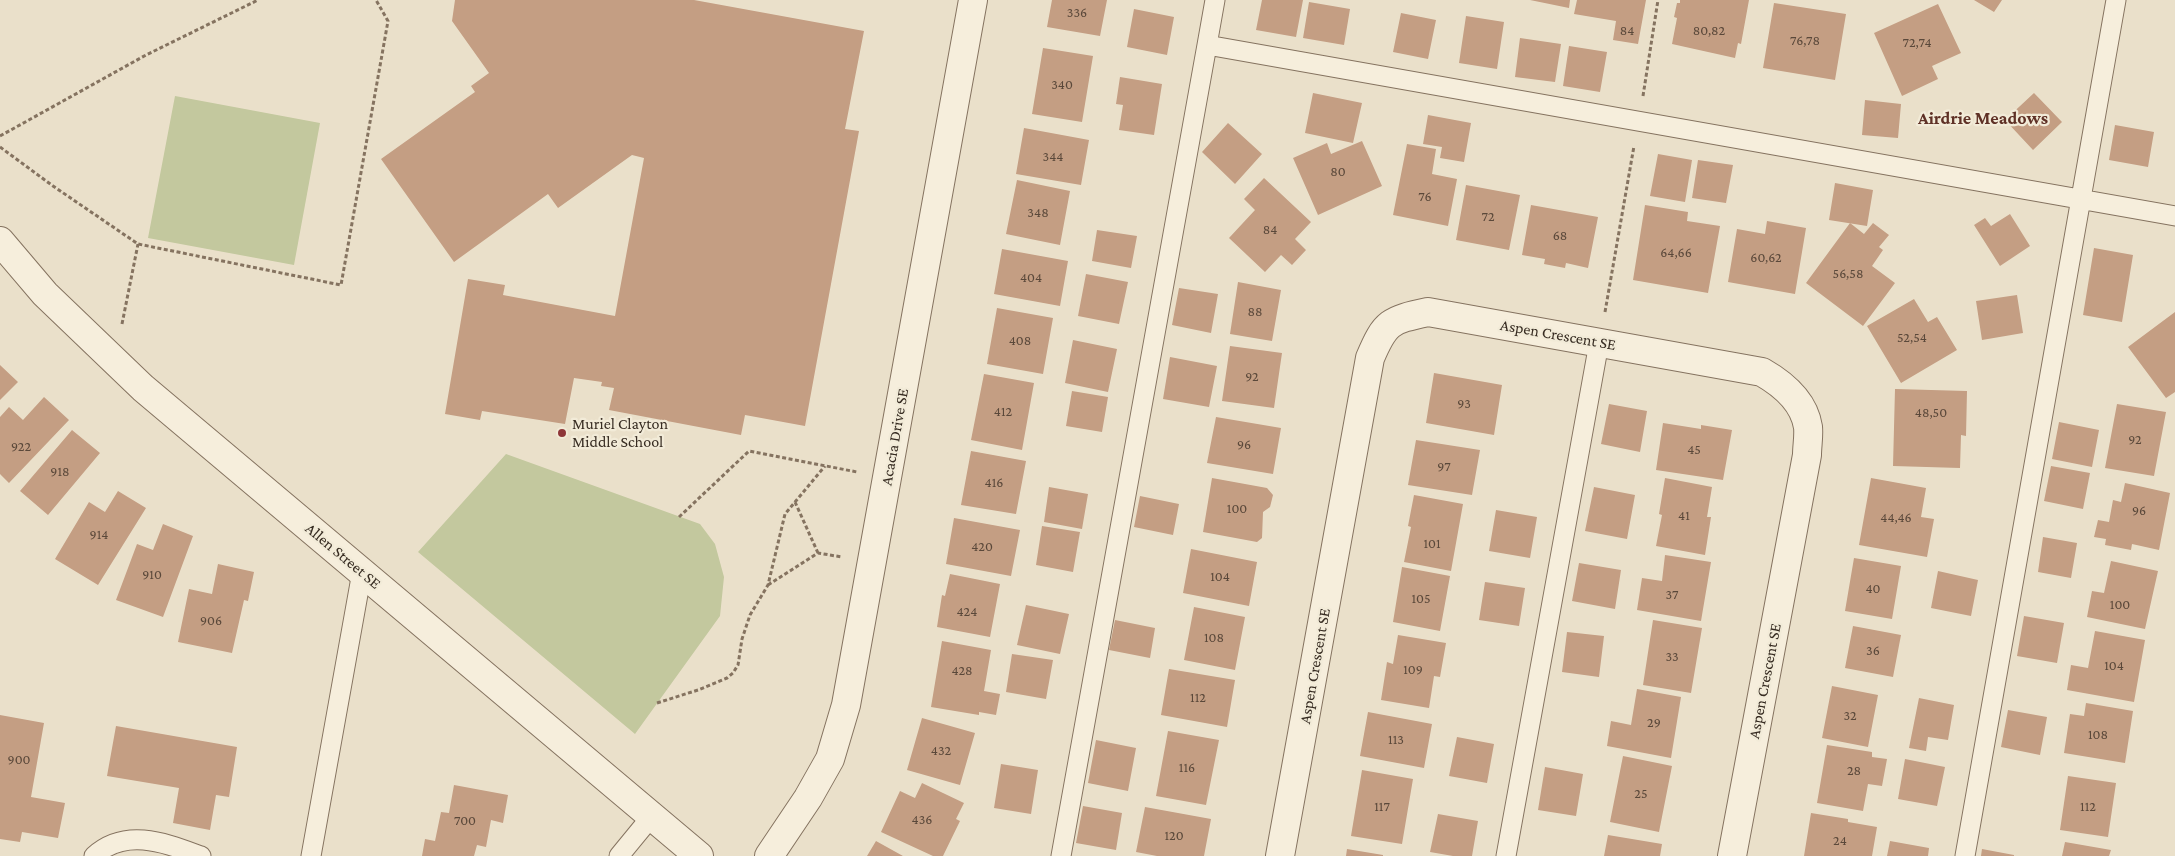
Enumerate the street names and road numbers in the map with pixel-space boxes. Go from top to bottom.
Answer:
street label: Aspen Crescent SE [1499,315,1617,355]
street label: Acacia Drive SE [877,387,913,487]
street label: Allen Street SE [301,519,385,593]
street label: Aspen Crescent SE [1295,607,1335,725]
street label: Aspen Crescent SE [1744,622,1786,740]

